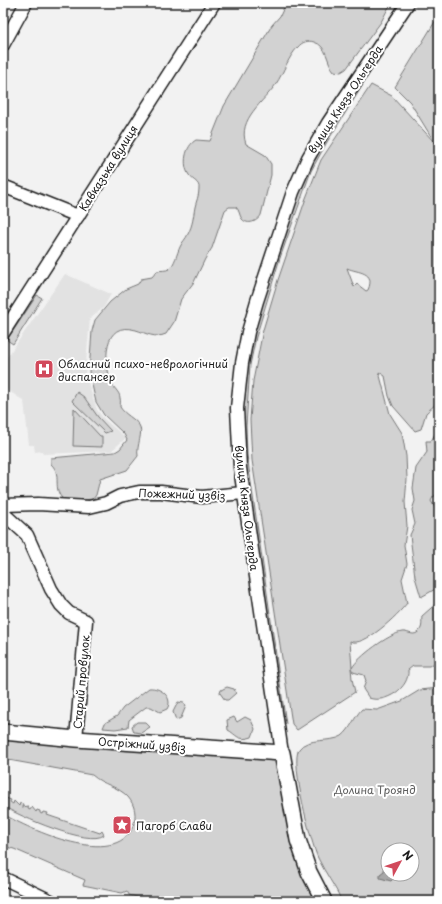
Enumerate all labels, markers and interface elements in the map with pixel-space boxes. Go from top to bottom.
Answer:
street label: вулиця Князя Ольгерда [303,41,387,157]
street label: Кавказька вулиця [75,121,141,214]
place label: Обласний психо-неврологічний диспансер [58,355,228,385]
hospital icon: Обласний психо-неврологічний диспансер [33,358,55,380]
street label: вулиця Князя Ольгерда [231,444,263,572]
street label: Пожежний узвіз [138,484,226,504]
street label: Старий провулок [68,634,94,730]
street label: Остріжний узвіз [97,732,187,756]
park label: Долина Троянд [333,781,416,798]
place icon: Пагорб Слави [111,814,133,836]
place label: Пагорб Слави [136,817,212,834]
north arrow [380,842,420,882]
text: N [399,846,418,864]

